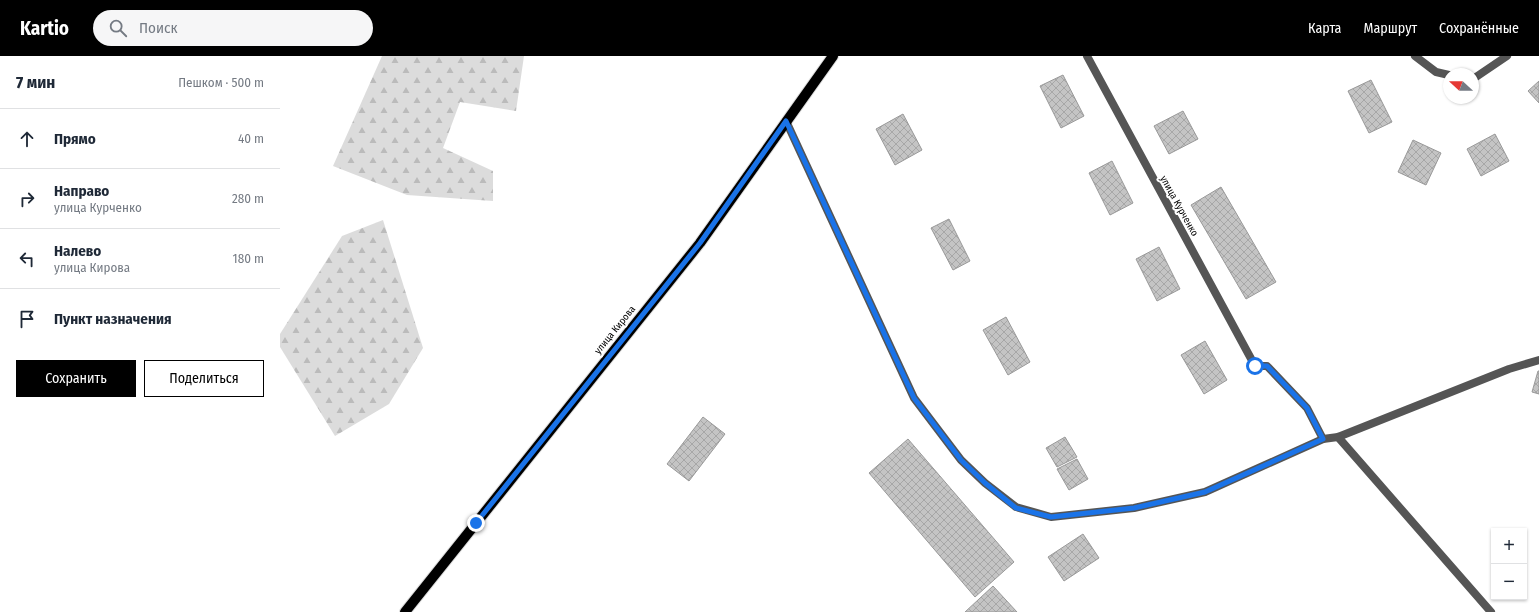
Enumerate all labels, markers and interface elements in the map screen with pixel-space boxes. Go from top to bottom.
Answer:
search box [93,10,373,46]
text: Kartio [20,17,69,40]
icon: search [107,17,129,39]
text: Поиск [139,19,177,37]
text: Карта [1308,20,1341,37]
text: Маршрут [1363,20,1417,37]
text: Сохранённые [1439,20,1519,37]
north arrow [1443,68,1479,104]
text: 7 мин [16,72,55,93]
text: Пешком · 500 m [178,75,264,90]
icon: ahead [16,128,38,150]
text: Прямо [54,130,96,148]
text: 40 m [238,131,264,146]
street label: улица Курченко [1157,174,1201,238]
text: Направо [54,182,109,200]
icon: right [16,188,38,210]
text: 280 m [232,191,264,206]
text: улица Курченко [54,200,142,215]
text: Налево [54,242,101,260]
icon: left [16,248,38,270]
text: 180 m [233,251,264,266]
text: улица Кирова [54,260,130,275]
street label: улица Кирова [592,303,638,357]
icon: arrive [16,308,38,330]
text: Пункт назначения [54,310,172,328]
route start [1246,357,1264,375]
button: Сохранить [16,360,136,397]
button: Поделиться [144,360,264,397]
route end [467,514,485,532]
map controls [1491,528,1527,600]
button: + [1491,528,1527,564]
button: − [1491,564,1527,600]

